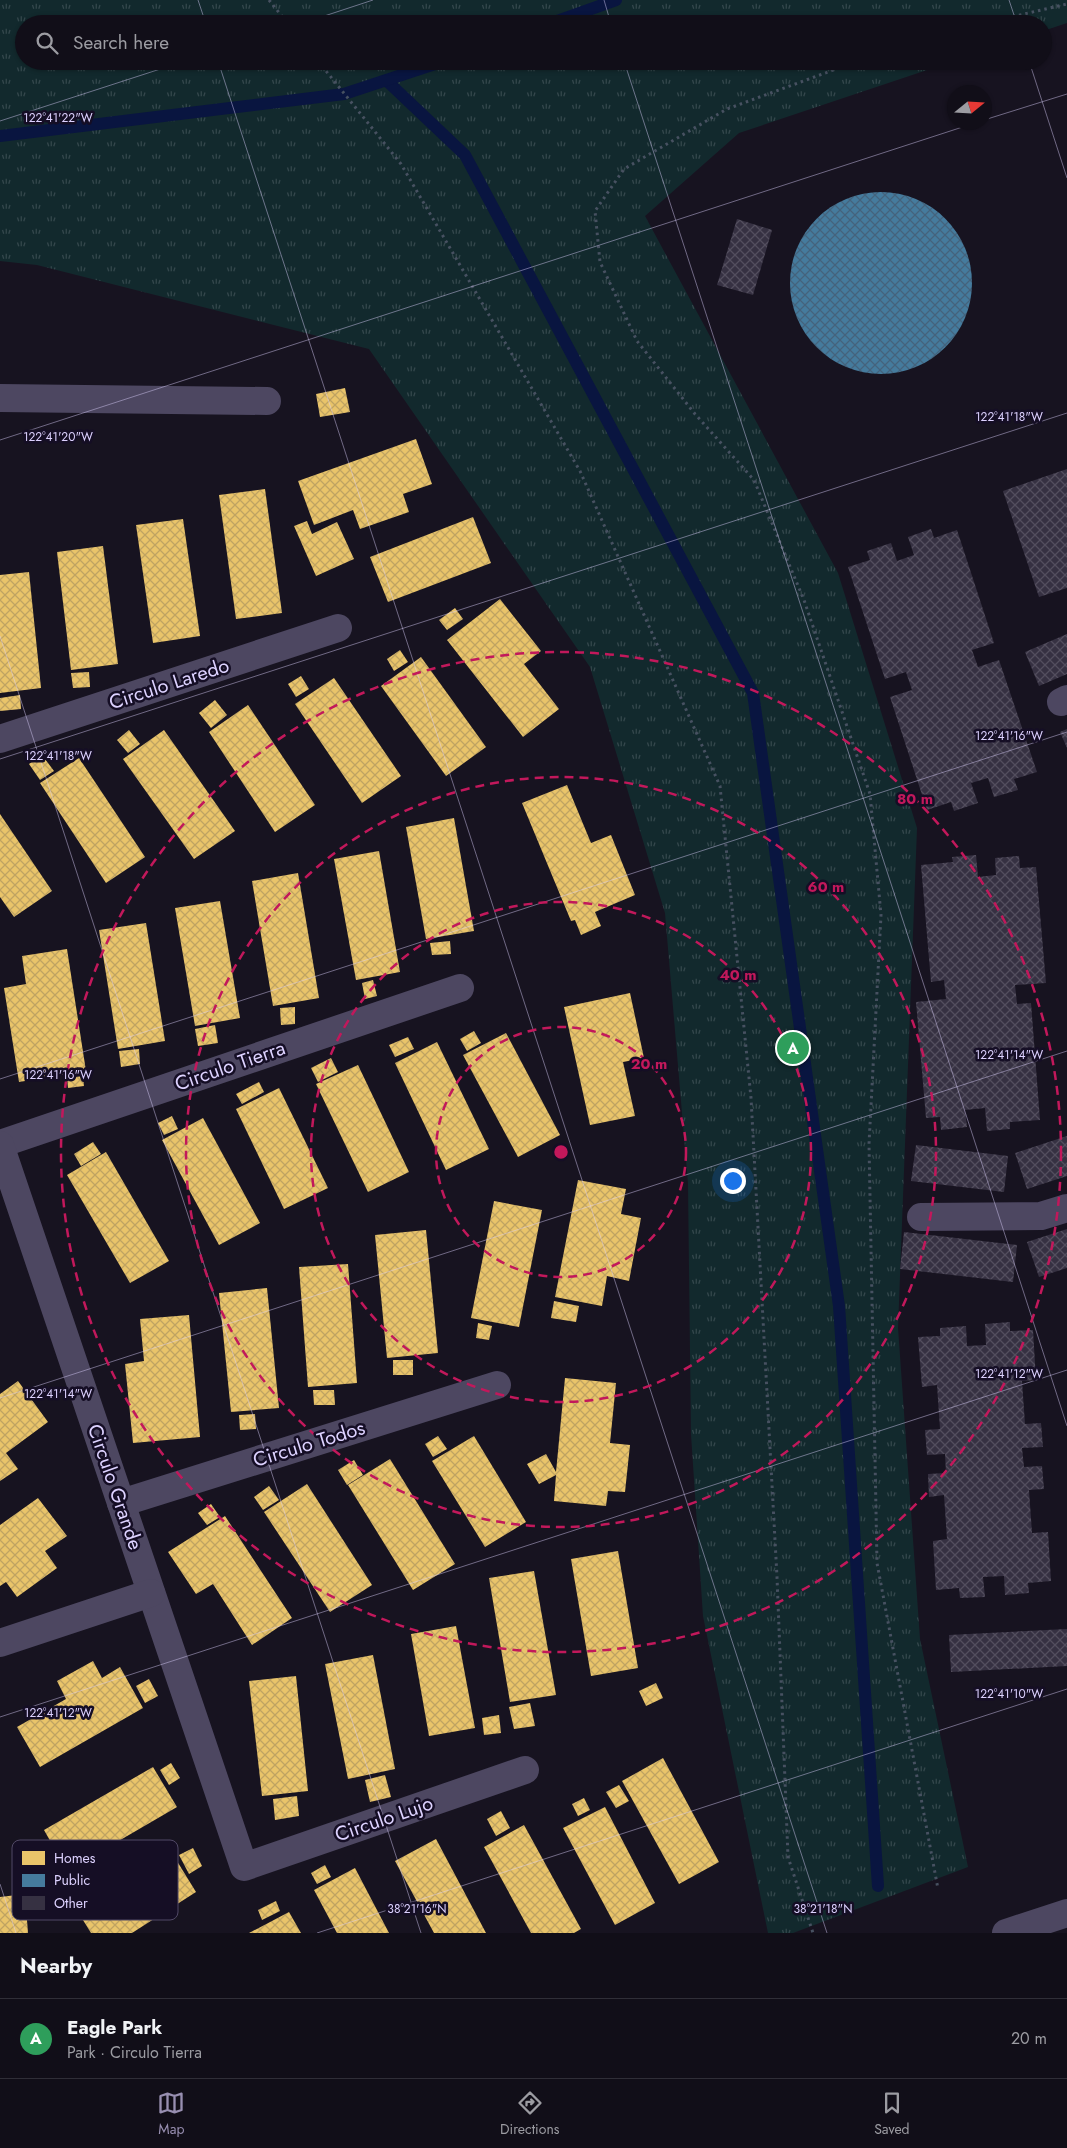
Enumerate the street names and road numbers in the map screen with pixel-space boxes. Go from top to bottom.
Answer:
street label: Circulo Laredo [105,651,233,717]
street label: Circulo Tierra [171,1034,289,1098]
street label: Circulo Todos [249,1413,369,1475]
street label: Circulo Grande [80,1420,150,1554]
street label: Circulo Lujo [331,1789,437,1849]

